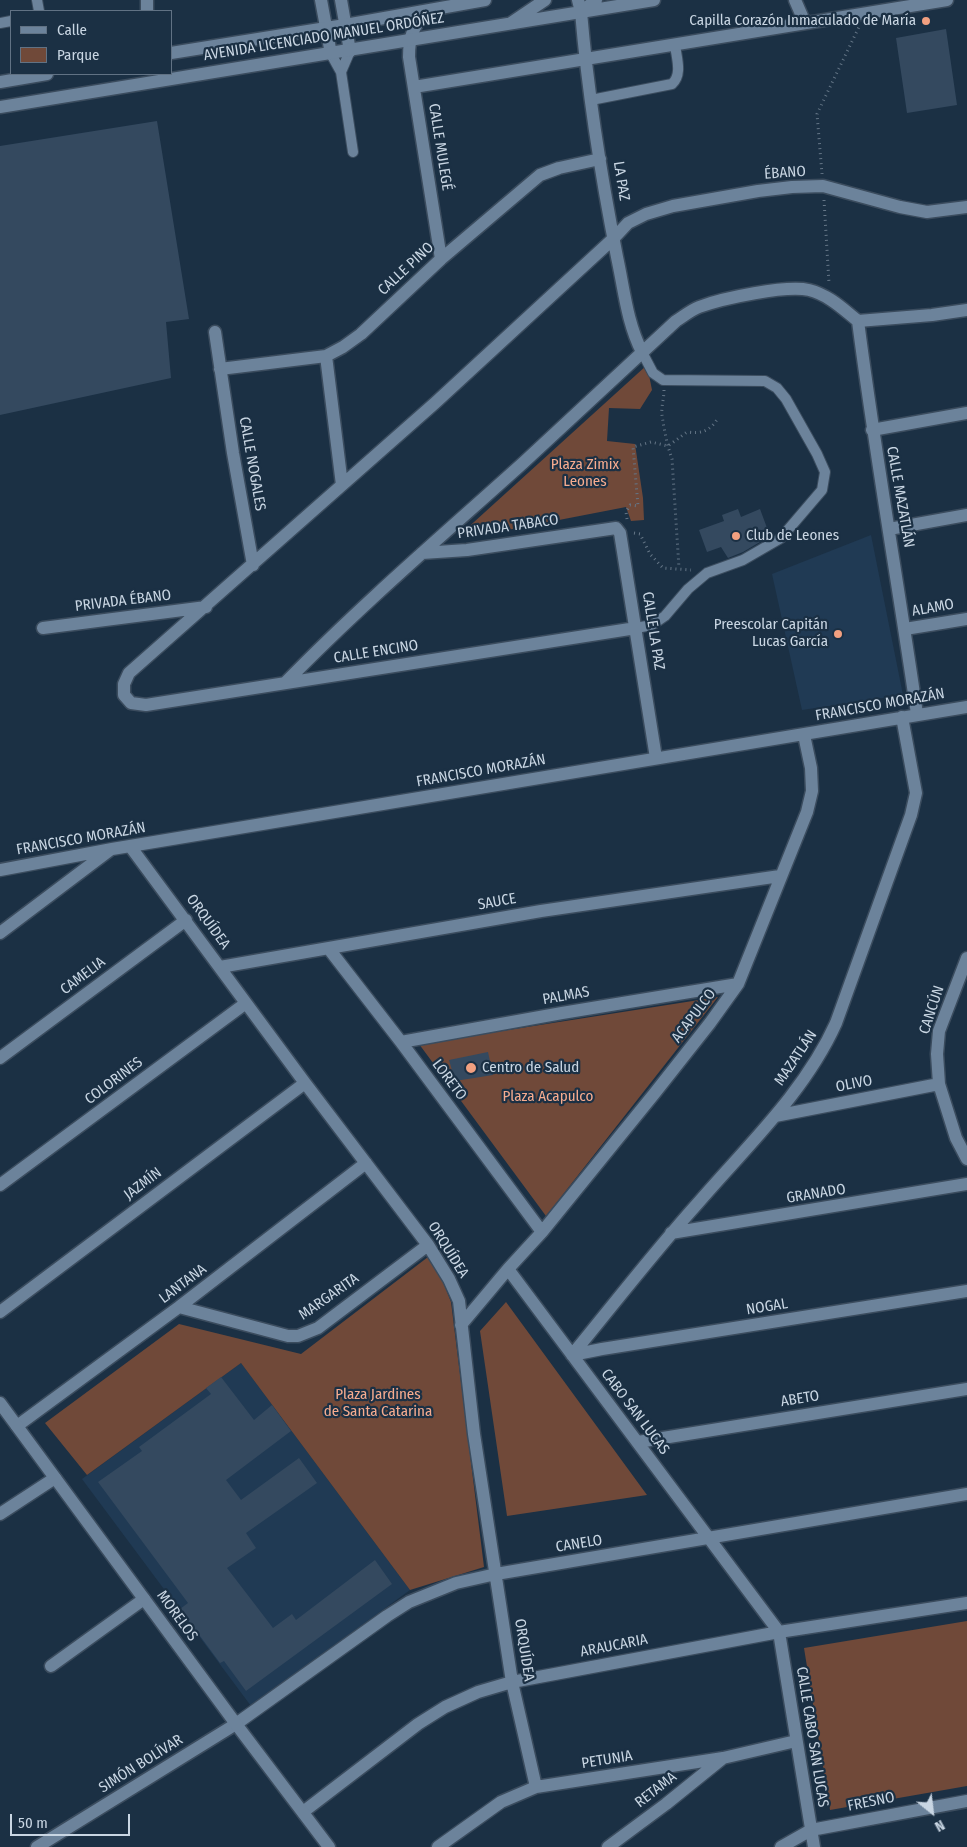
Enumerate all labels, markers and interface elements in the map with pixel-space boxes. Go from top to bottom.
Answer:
street label: AVENIDA LICENCIADO MANUEL ORDÓÑEZ [202,9,446,65]
legend [10,10,172,75]
place label: Capilla Corazón Inmaculado de María [689,12,916,30]
marker: Capilla Corazón Inmaculado de María [920,15,932,27]
text: Calle [57,21,87,39]
text: Parque [57,46,100,64]
street label: CALLE MULEGÉ [424,102,456,192]
street label: LA PAZ [609,160,633,202]
street label: ÉBANO [764,163,806,183]
street label: CALLE PINO [374,239,438,299]
street label: CALLE NOGALES [235,415,269,513]
street label: CALLE MAZATLÁN [882,445,918,549]
park label: Plaza Zimix Leones [551,456,619,491]
street label: PRIVADA TABACO [456,511,560,543]
place label: Club de Leones [746,527,839,545]
marker: Club de Leones [730,530,742,542]
street label: PRIVADA ÉBANO [74,586,172,616]
street label: CALLE LA PAZ [638,590,668,672]
street label: ALAMO [911,595,955,621]
place label: Preescolar Capitán Lucas García [714,616,828,651]
marker: Preescolar Capitán Lucas García [832,628,844,640]
street label: CALLE ENCINO [332,636,420,668]
street label: FRANCISCO MORAZÁN [814,685,946,725]
street label: FRANCISCO MORAZÁN [415,751,547,791]
street label: FRANCISCO MORAZÁN [15,819,147,859]
street label: SAUCE [476,890,518,914]
street label: ORQUÍDEA [182,891,234,953]
street label: CAMELIA [57,953,109,999]
street label: PALMAS [541,983,591,1009]
street label: CANCÚN [916,983,948,1037]
street label: ACAPULCO [668,986,720,1046]
street label: MAZATLÁN [771,1027,821,1089]
street label: COLORINES [82,1053,146,1109]
street label: LORETO [428,1056,470,1104]
place label: Centro de Salud [482,1059,579,1077]
marker: Centro de Salud [464,1061,478,1075]
street label: OLIVO [834,1072,874,1096]
park label: Plaza Acapulco [503,1088,593,1106]
street label: JAZMÍN [121,1164,165,1204]
street label: GRANADO [785,1180,847,1208]
street label: ORQUÍDEA [424,1218,472,1282]
street label: LANTANA [156,1260,210,1308]
street label: MARGARITA [295,1270,363,1324]
street label: NOGAL [745,1295,789,1319]
street label: CABO SAN LUCAS [597,1366,673,1458]
park label: Plaza Jardines de Santa Catarina [324,1386,432,1421]
street label: ABETO [779,1387,821,1411]
street label: CANELO [554,1531,604,1557]
street label: MORELOS [153,1587,201,1645]
street label: ORQUÍDEA [510,1617,538,1683]
street label: ARAUCARIA [579,1631,649,1661]
street label: CALLE CABO SAN LUCAS [792,1665,832,1809]
street label: SIMÓN BOLÍVAR [96,1731,186,1797]
street label: PETUNIA [580,1747,634,1773]
street label: RETAMA [632,1768,680,1812]
north arrow [907,1787,957,1837]
street label: FRESNO [846,1789,896,1815]
scale bar [12,1804,132,1836]
text: 50 m [18,1814,48,1832]
text: N [932,1816,947,1835]

